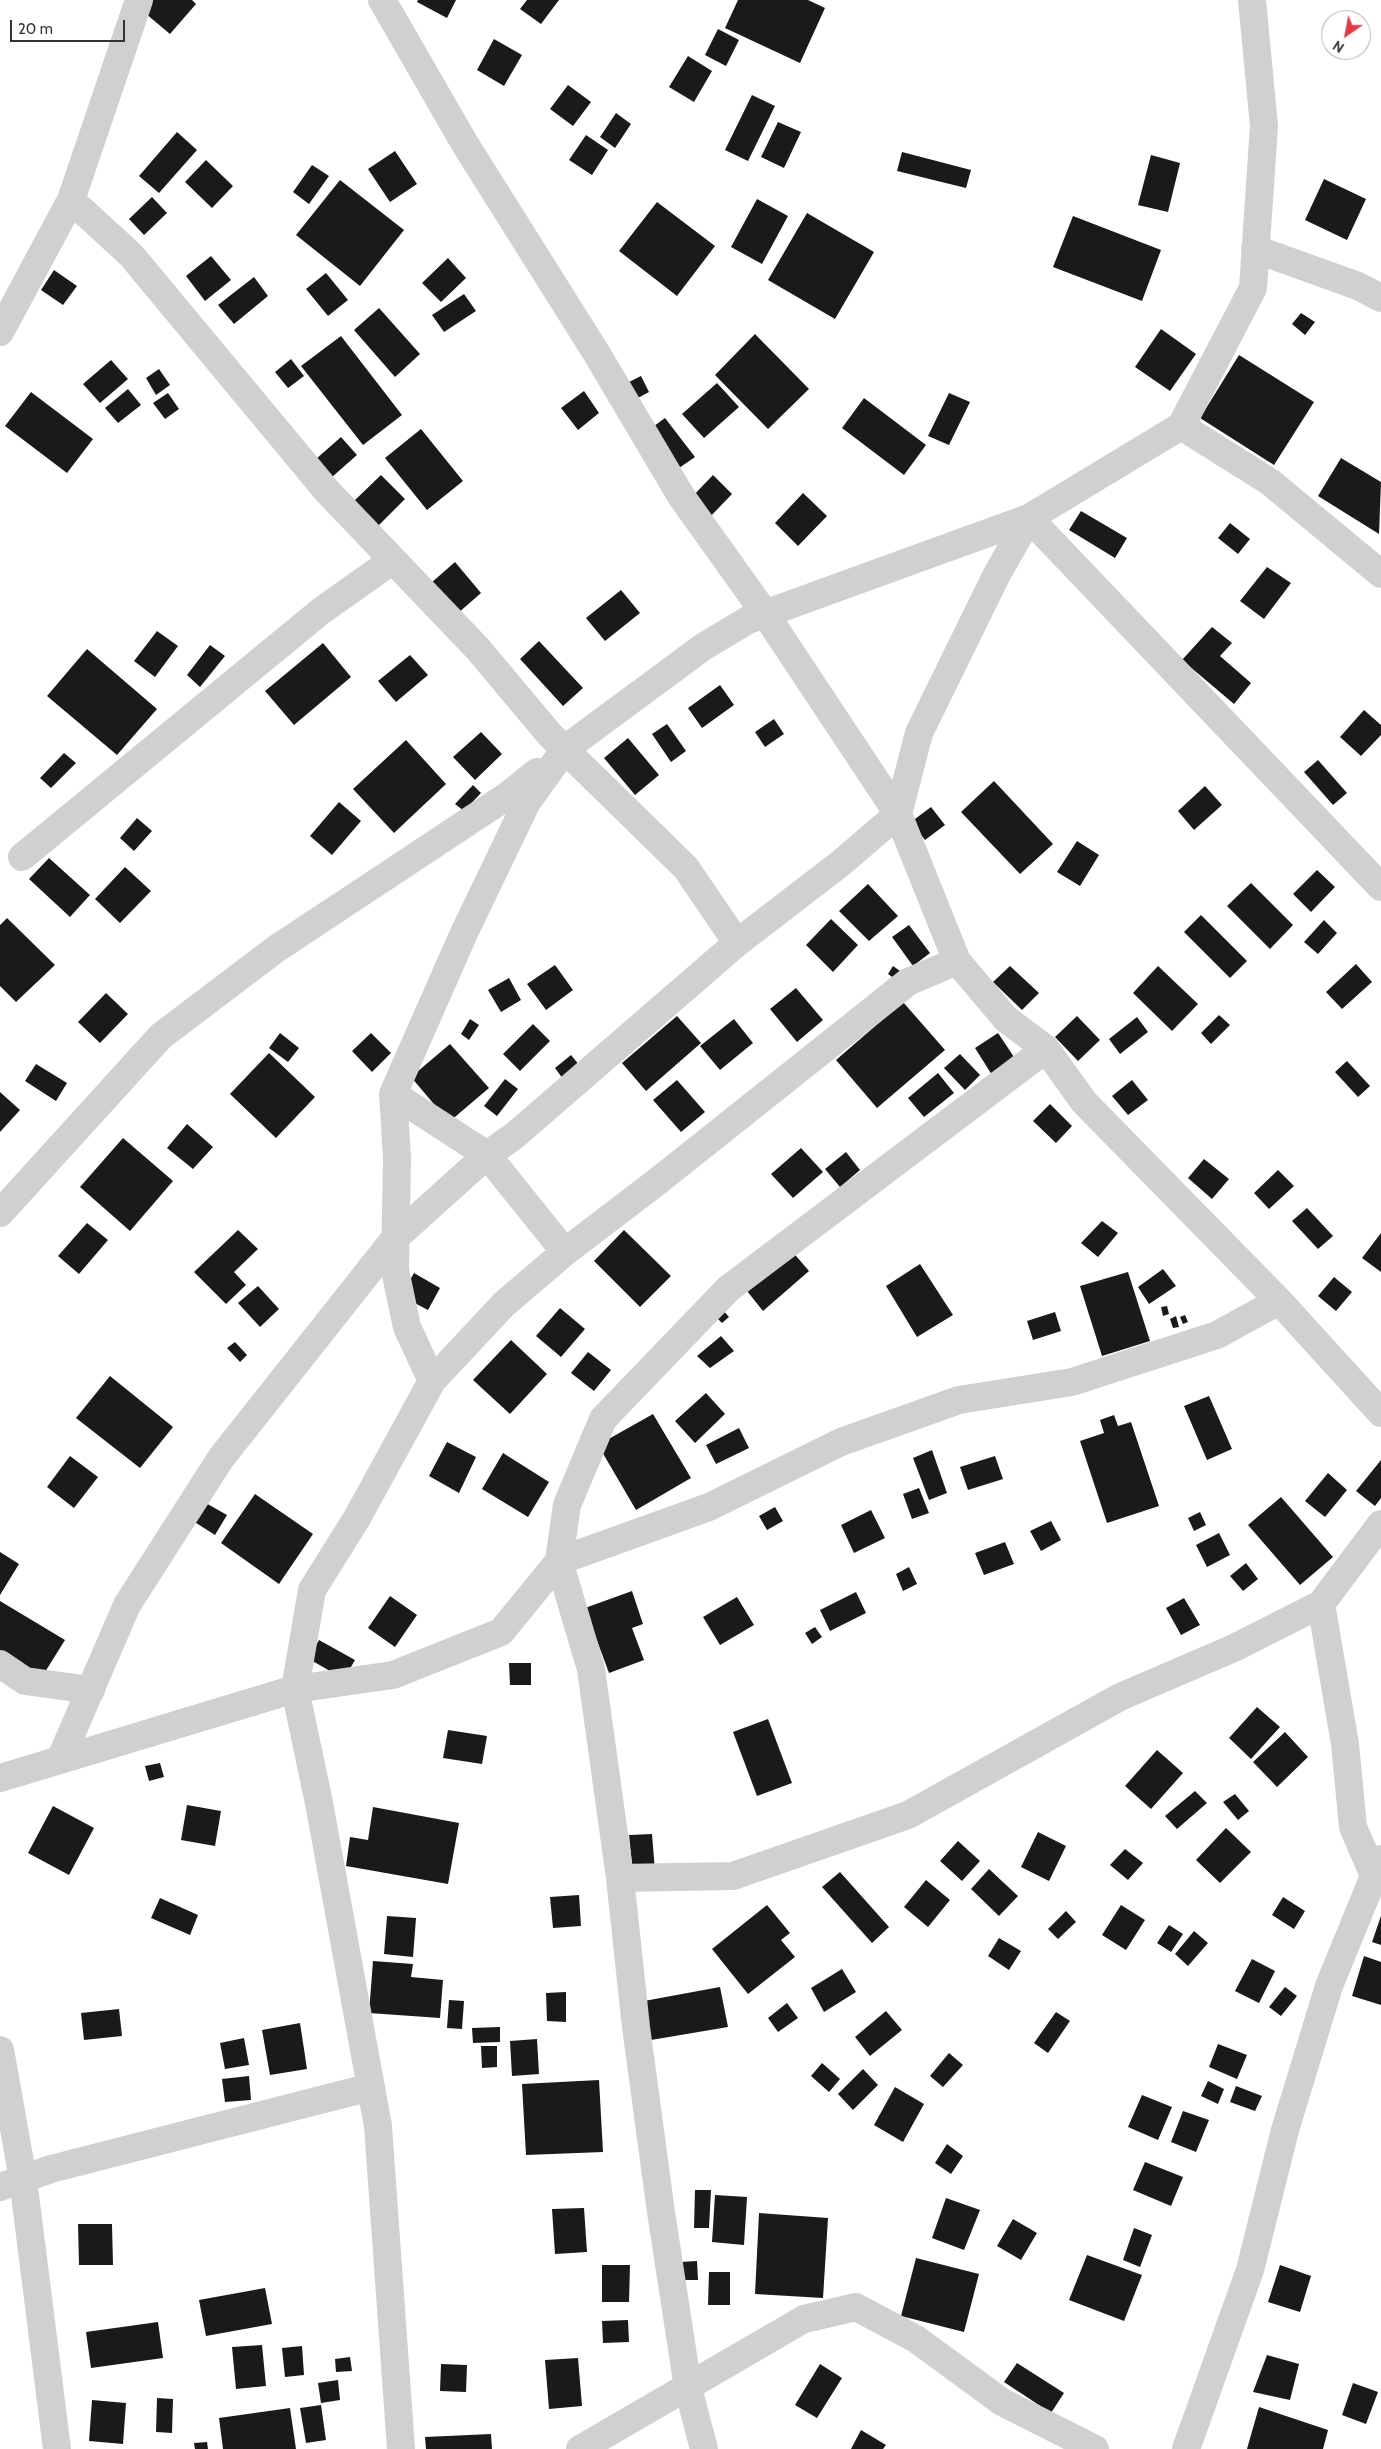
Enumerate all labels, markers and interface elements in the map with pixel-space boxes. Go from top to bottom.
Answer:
scale bar [12,10,128,42]
north arrow [1321,10,1371,60]
text: 20 m [18,20,53,38]
text: N [1329,36,1347,57]

